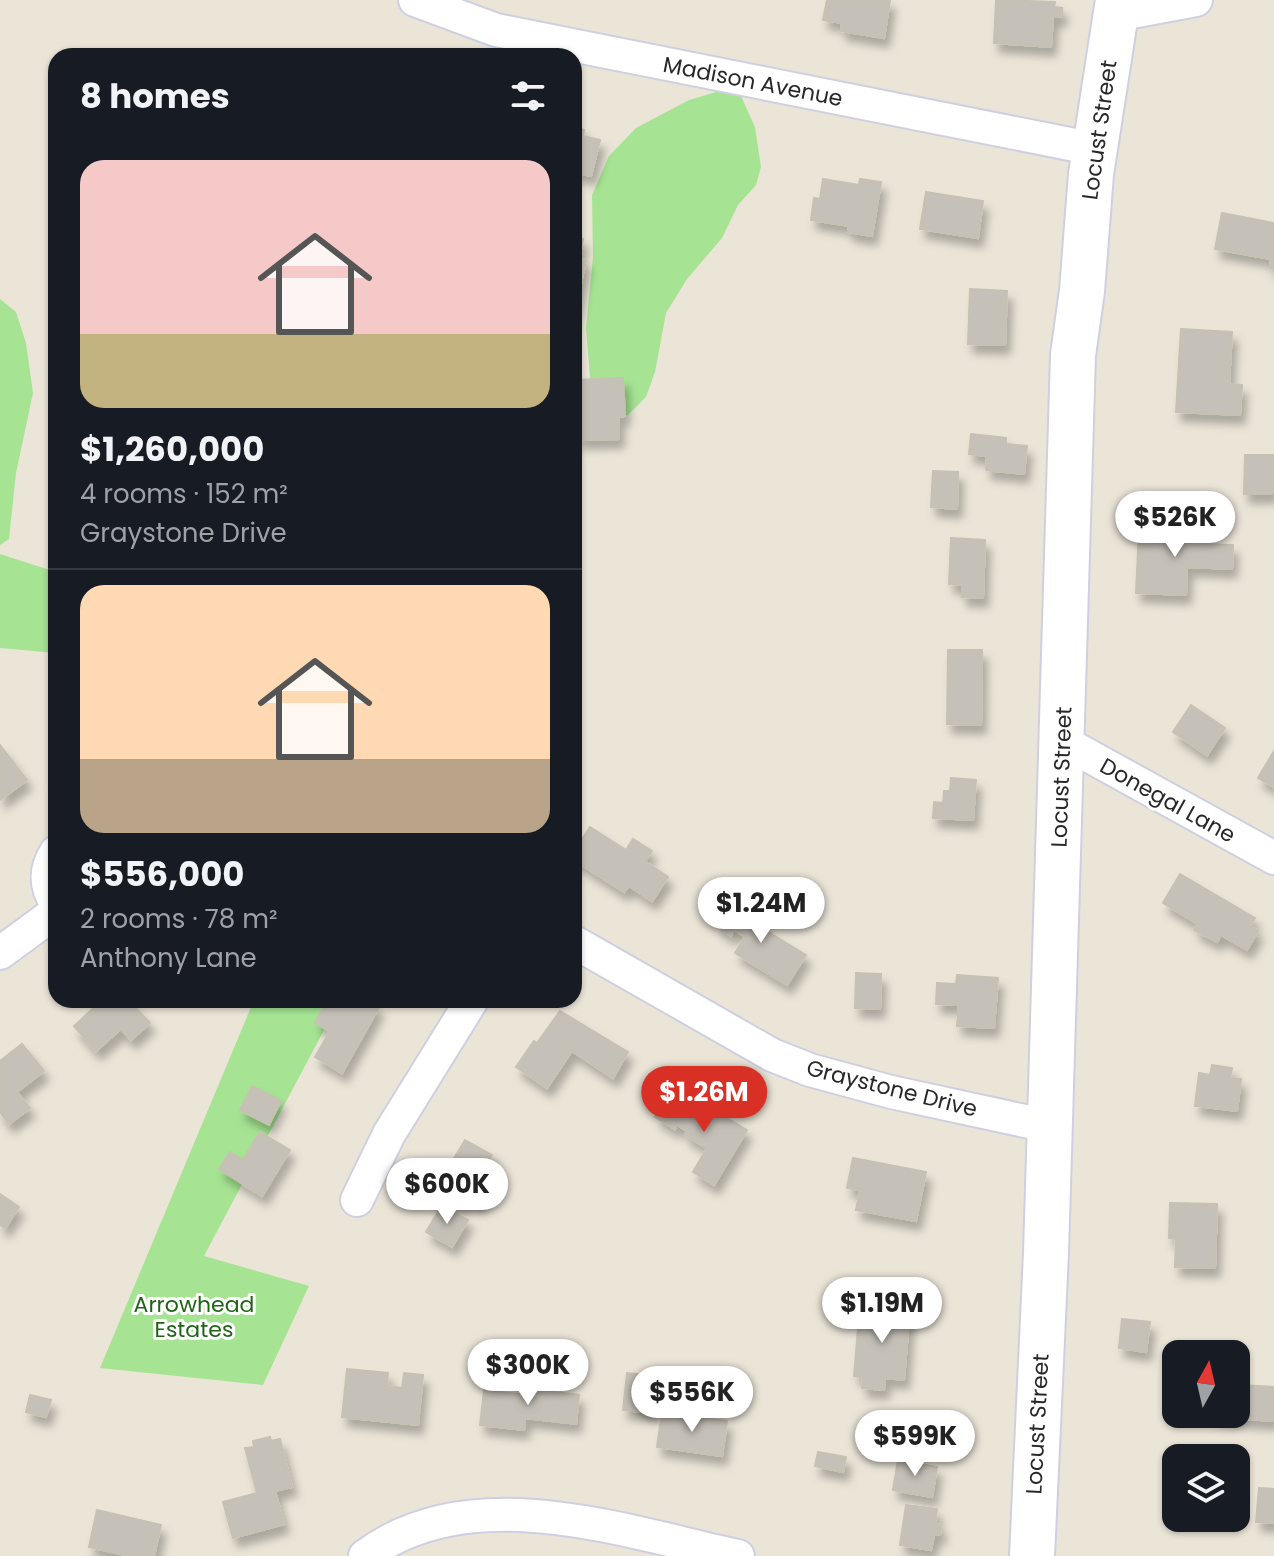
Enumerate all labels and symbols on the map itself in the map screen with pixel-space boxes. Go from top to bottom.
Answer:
street label: Madison Avenue [661,49,845,114]
street label: Locust Street [1074,58,1125,202]
pin: $526K [1119,491,1231,559]
street label: Locust Street [1044,706,1079,848]
street label: Donegal Lane [1094,750,1241,850]
pin: $1.24M [696,877,826,945]
street label: Graystone Drive [803,1052,980,1125]
pin: $1.26M [639,1066,769,1134]
pin: $600K [391,1158,503,1226]
pin: $1.19M [817,1277,947,1345]
park label: Arrowhead Estates [134,1289,254,1345]
pin: $300K [472,1339,584,1407]
north arrow [1162,1340,1250,1428]
street label: Locust Street [1018,1353,1057,1495]
pin: $556K [636,1366,748,1434]
pin: $599K [859,1410,971,1478]

